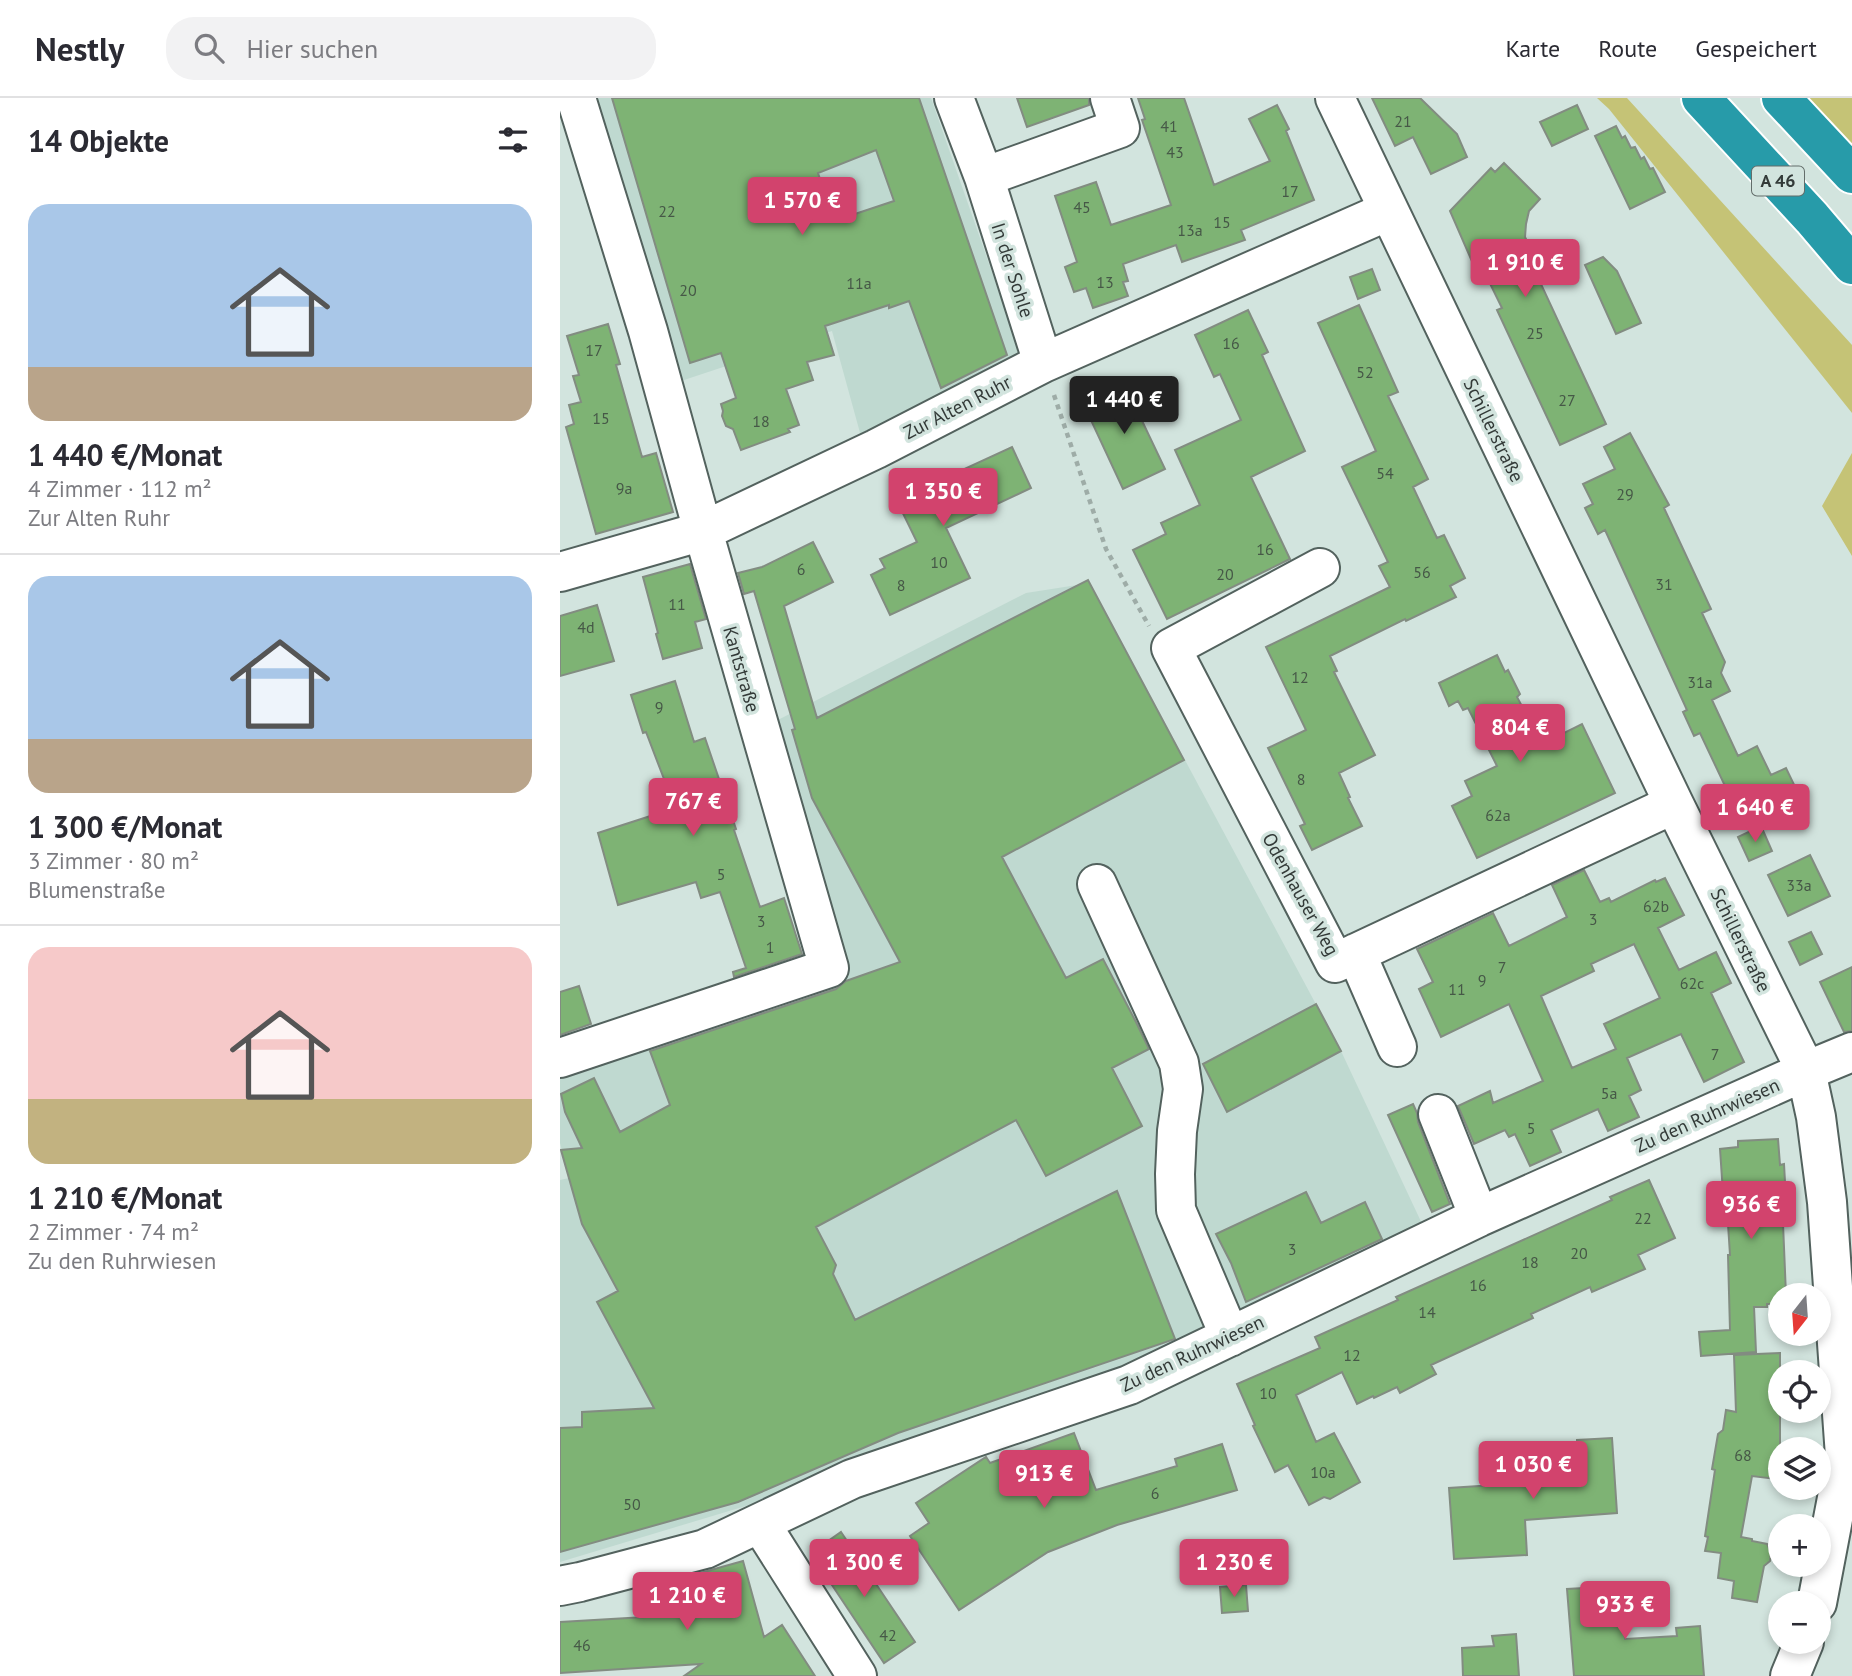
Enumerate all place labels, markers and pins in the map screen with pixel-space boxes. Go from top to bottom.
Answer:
pin: 1 570 € [737,178,867,237]
pin: 1 910 € [1460,240,1590,299]
pin: 1 440 € [1059,376,1189,436]
pin: 1 350 € [878,468,1008,528]
pin: 804 € [1471,704,1569,764]
pin: 767 € [644,778,742,838]
pin: 1 640 € [1690,784,1820,844]
pin: 936 € [1702,1182,1800,1241]
pin: 1 030 € [1468,1442,1598,1501]
pin: 913 € [995,1450,1093,1510]
pin: 1 300 € [799,1540,929,1599]
pin: 1 230 € [1169,1540,1299,1599]
pin: 1 210 € [622,1572,752,1632]
pin: 933 € [1576,1582,1674,1641]

